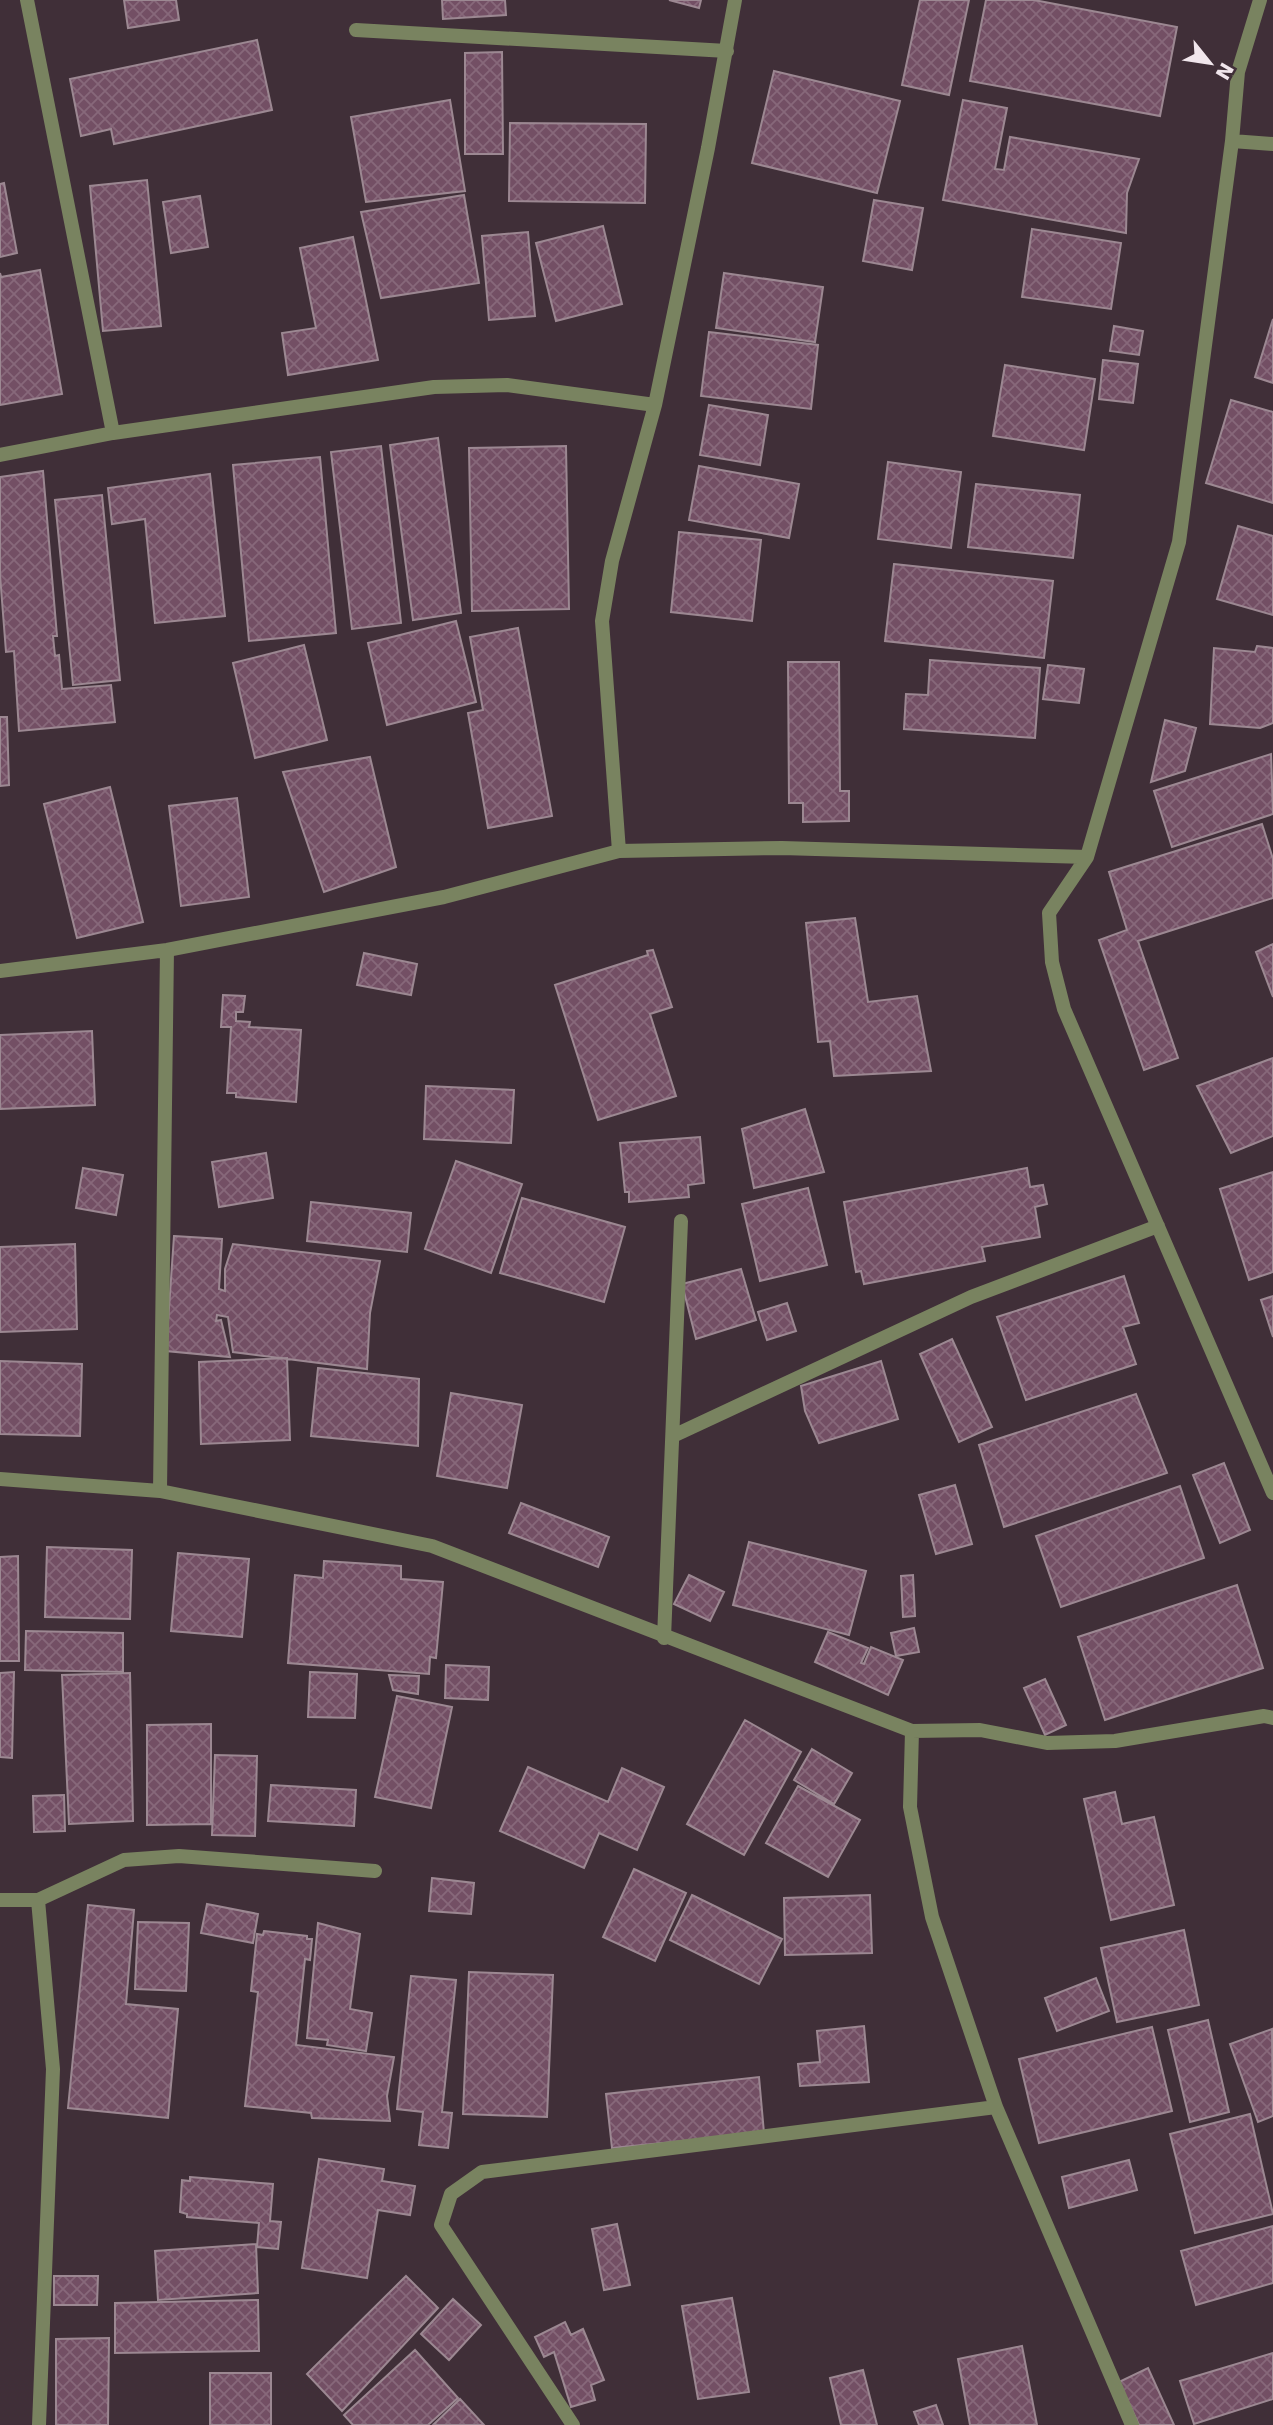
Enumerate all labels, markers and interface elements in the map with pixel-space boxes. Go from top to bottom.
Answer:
north arrow [1175,28,1245,98]
text: N [1211,59,1238,84]

